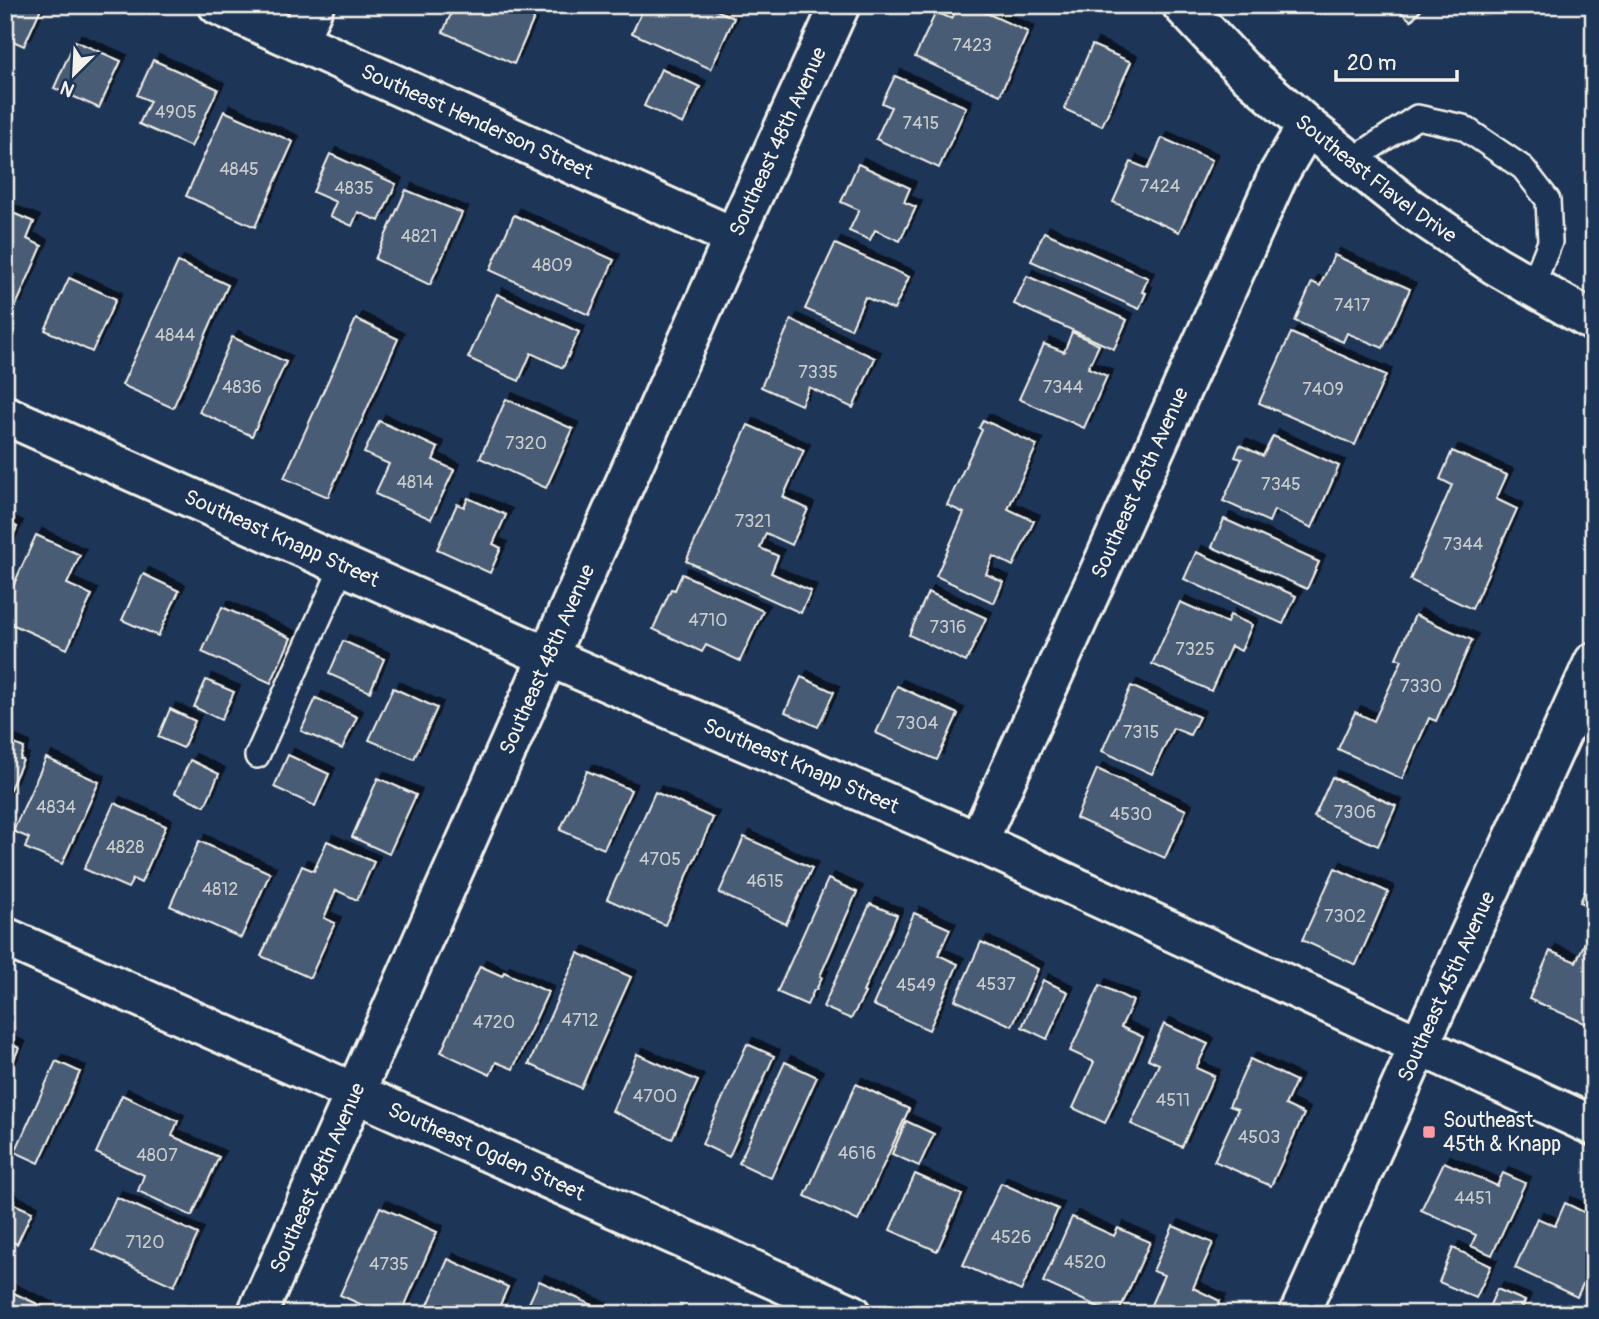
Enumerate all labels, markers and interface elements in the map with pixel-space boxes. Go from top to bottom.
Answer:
house number: 7423 [952,34,992,57]
north arrow [38,38,108,108]
scale bar [1336,38,1457,82]
street label: Southeast 48th Avenue [723,42,833,241]
text: 20 m [1347,50,1396,77]
street label: Southeast Henderson Street [357,58,598,186]
text: N [57,75,78,102]
house number: 4905 [155,101,197,124]
street label: Southeast Flavel Drive [1289,109,1462,250]
house number: 7415 [903,112,939,135]
house number: 4845 [219,158,259,181]
house number: 7424 [1140,175,1181,198]
house number: 4835 [334,177,374,200]
house number: 4821 [401,225,437,248]
house number: 4809 [531,254,573,277]
house number: 7417 [1334,294,1371,317]
house number: 4844 [155,324,196,347]
house number: 7335 [798,361,838,384]
house number: 4836 [222,376,262,399]
house number: 7344 [1043,376,1084,399]
house number: 7409 [1302,378,1344,401]
street label: Southeast 46th Avenue [1085,382,1195,583]
house number: 7320 [505,432,547,455]
house number: 4814 [397,471,434,494]
house number: 7345 [1261,473,1301,496]
street label: Southeast Knapp Street [180,483,384,594]
house number: 7321 [735,510,771,533]
house number: 7344 [1443,533,1484,556]
street label: Southeast 48th Avenue [494,560,602,759]
house number: 4710 [688,609,728,632]
house number: 7316 [929,616,967,639]
house number: 7325 [1175,638,1215,661]
house number: 7330 [1400,675,1442,698]
street label: Southeast Knapp Street [699,712,904,821]
house number: 7304 [896,712,939,735]
house number: 7315 [1123,721,1159,744]
house number: 4834 [36,796,77,819]
house number: 7306 [1334,801,1376,824]
house number: 4530 [1110,803,1152,826]
house number: 4828 [106,836,144,859]
house number: 4705 [639,848,681,871]
house number: 4615 [746,870,784,893]
house number: 4812 [202,878,238,901]
street label: Southeast 45th Avenue [1392,887,1502,1086]
house number: 7302 [1324,905,1366,928]
house number: 4537 [976,973,1016,996]
house number: 4549 [896,974,936,997]
house number: 4712 [561,1009,599,1032]
house number: 4720 [473,1011,515,1034]
street label: Southeast 48th Avenue [264,1078,372,1277]
house number: 4700 [633,1085,677,1108]
house number: 4511 [1156,1089,1190,1112]
street label: Southeast Ogden Street [384,1096,589,1208]
place label: Southeast 45th & Knapp [1443,1107,1561,1158]
marker: Southeast 45th & Knapp [1421,1124,1437,1140]
house number: 4503 [1238,1126,1280,1149]
house number: 4616 [838,1142,876,1165]
house number: 4807 [136,1144,178,1167]
house number: 4451 [1454,1187,1492,1210]
house number: 4526 [991,1226,1031,1249]
house number: 7120 [126,1231,164,1254]
house number: 4520 [1064,1251,1106,1274]
house number: 4735 [369,1253,409,1276]

